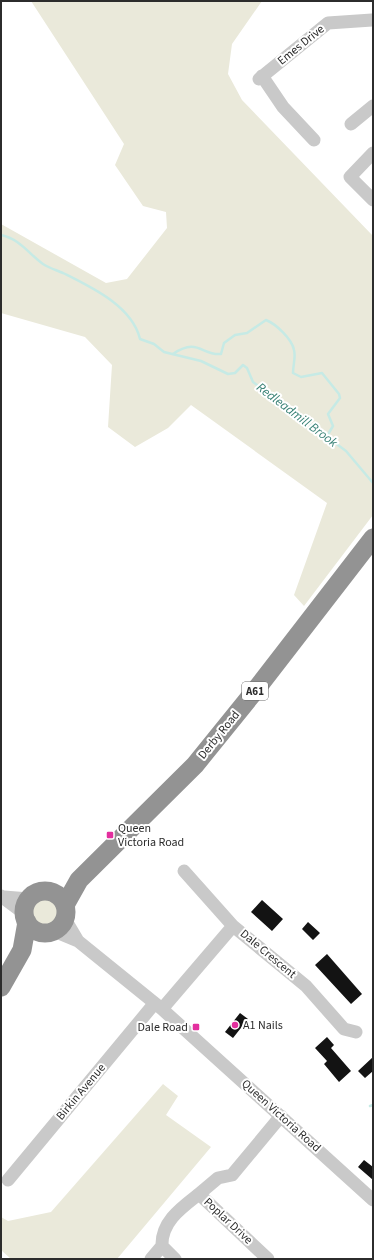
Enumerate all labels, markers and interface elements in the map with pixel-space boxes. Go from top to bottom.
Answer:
street label: Emes Drive [274,21,328,69]
water label: Redleadmill Brook [253,378,342,452]
road number: A61 [242,682,268,700]
street label: Derby Road [194,707,244,763]
place label: Queen Victoria Road [118,820,184,851]
marker: Queen Victoria Road [105,830,115,840]
street label: Dale Crescent [236,925,300,983]
place label: A1 Nails [243,1017,283,1034]
place label: Dale Road [137,1019,188,1036]
marker: A1 Nails [230,1020,240,1030]
marker: Dale Road [191,1022,201,1032]
street label: Birkin Avenue [52,1060,110,1124]
street label: Queen Victoria Road [238,1076,324,1156]
street label: Poplar Drive [200,1194,256,1248]

